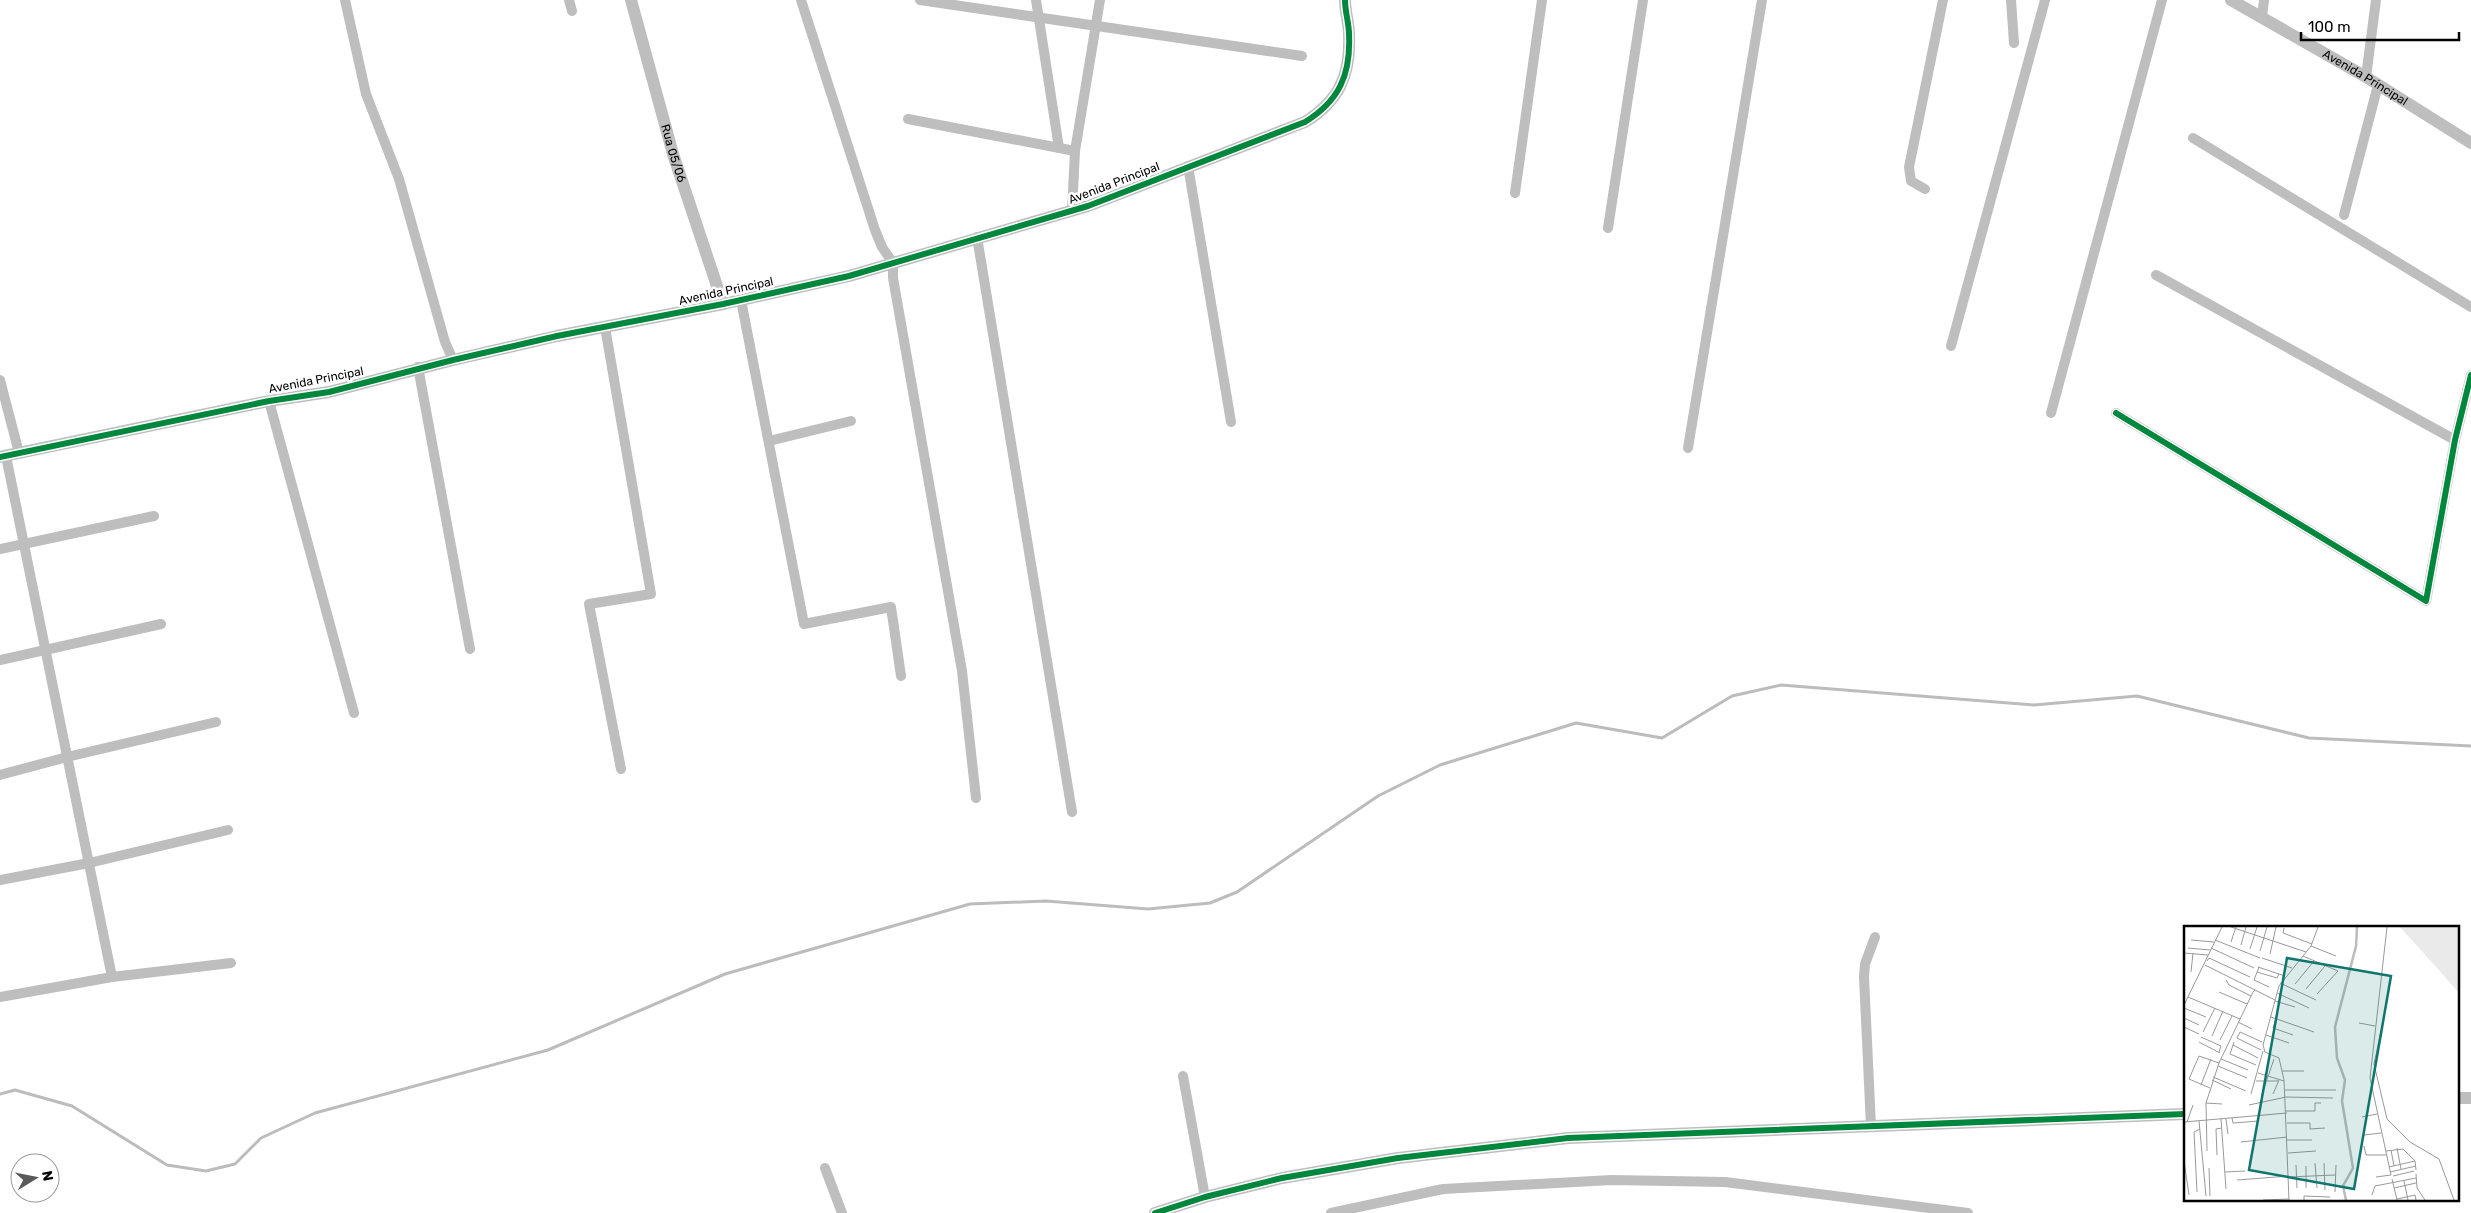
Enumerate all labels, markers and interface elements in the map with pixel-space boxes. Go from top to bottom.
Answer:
scale bar [2301,10,2458,42]
text: 100 m [2308,18,2350,36]
street label: Avenida Principal [2320,47,2410,108]
street label: Rua 05/06 [658,123,689,184]
street label: Avenida Principal [1067,159,1162,207]
street label: Avenida Principal [677,274,775,308]
street label: Avenida Principal [267,364,365,396]
inset map [2184,926,2458,1200]
north arrow [10,1153,60,1203]
text: N [38,1169,57,1182]

